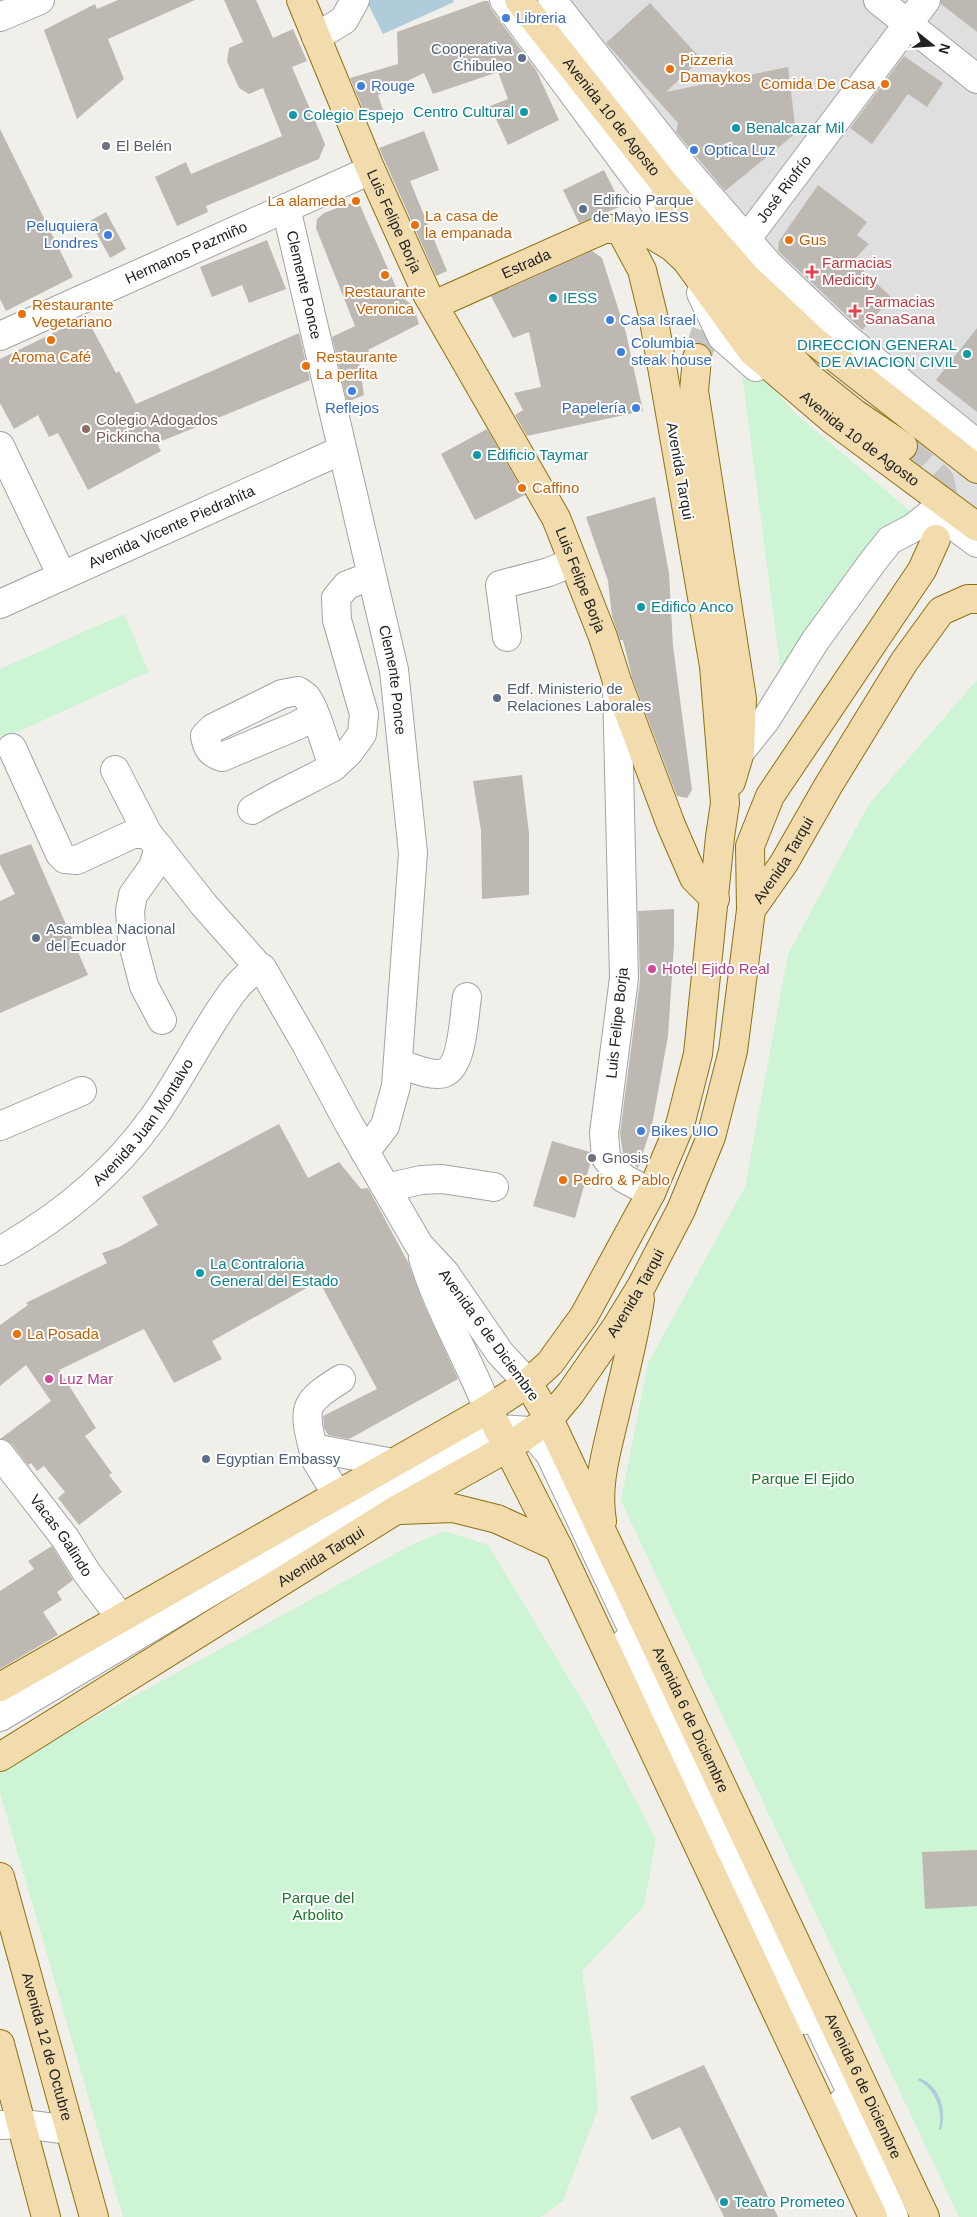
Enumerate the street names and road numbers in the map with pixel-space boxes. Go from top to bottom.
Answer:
street label: Avenida 10 de Agosto [560,54,664,179]
street label: José Riofrío [753,152,814,226]
street label: Luis Felipe Borja [364,167,426,276]
street label: Hermanos Pazmiño [122,218,250,287]
street label: Clemente Ponce [284,229,325,341]
street label: Estrada [499,245,554,282]
street label: Avenida 10 de Agosto [797,387,923,489]
street label: Avenida Tarqui [664,421,697,521]
street label: Avenida Vicente Piedrahíta [85,481,258,571]
street label: Luis Felipe Borja [552,525,610,635]
street label: Clemente Ponce [376,623,410,735]
street label: Avenida Tarqui [749,814,816,906]
street label: Luis Felipe Borja [602,966,631,1079]
street label: Avenida Juan Montalvo [89,1055,196,1189]
street label: Avenida Tarqui [603,1246,667,1340]
street label: Avenida 6 de Diciembre [436,1265,543,1404]
street label: Vacas Galindo [27,1491,96,1580]
street label: Avenida Tarqui [274,1523,367,1590]
street label: Avenida 6 de Diciembre [650,1644,733,1795]
street label: Avenida 12 de Octubre [19,1970,76,2123]
street label: Avenida 6 de Diciembre [822,2010,905,2161]

